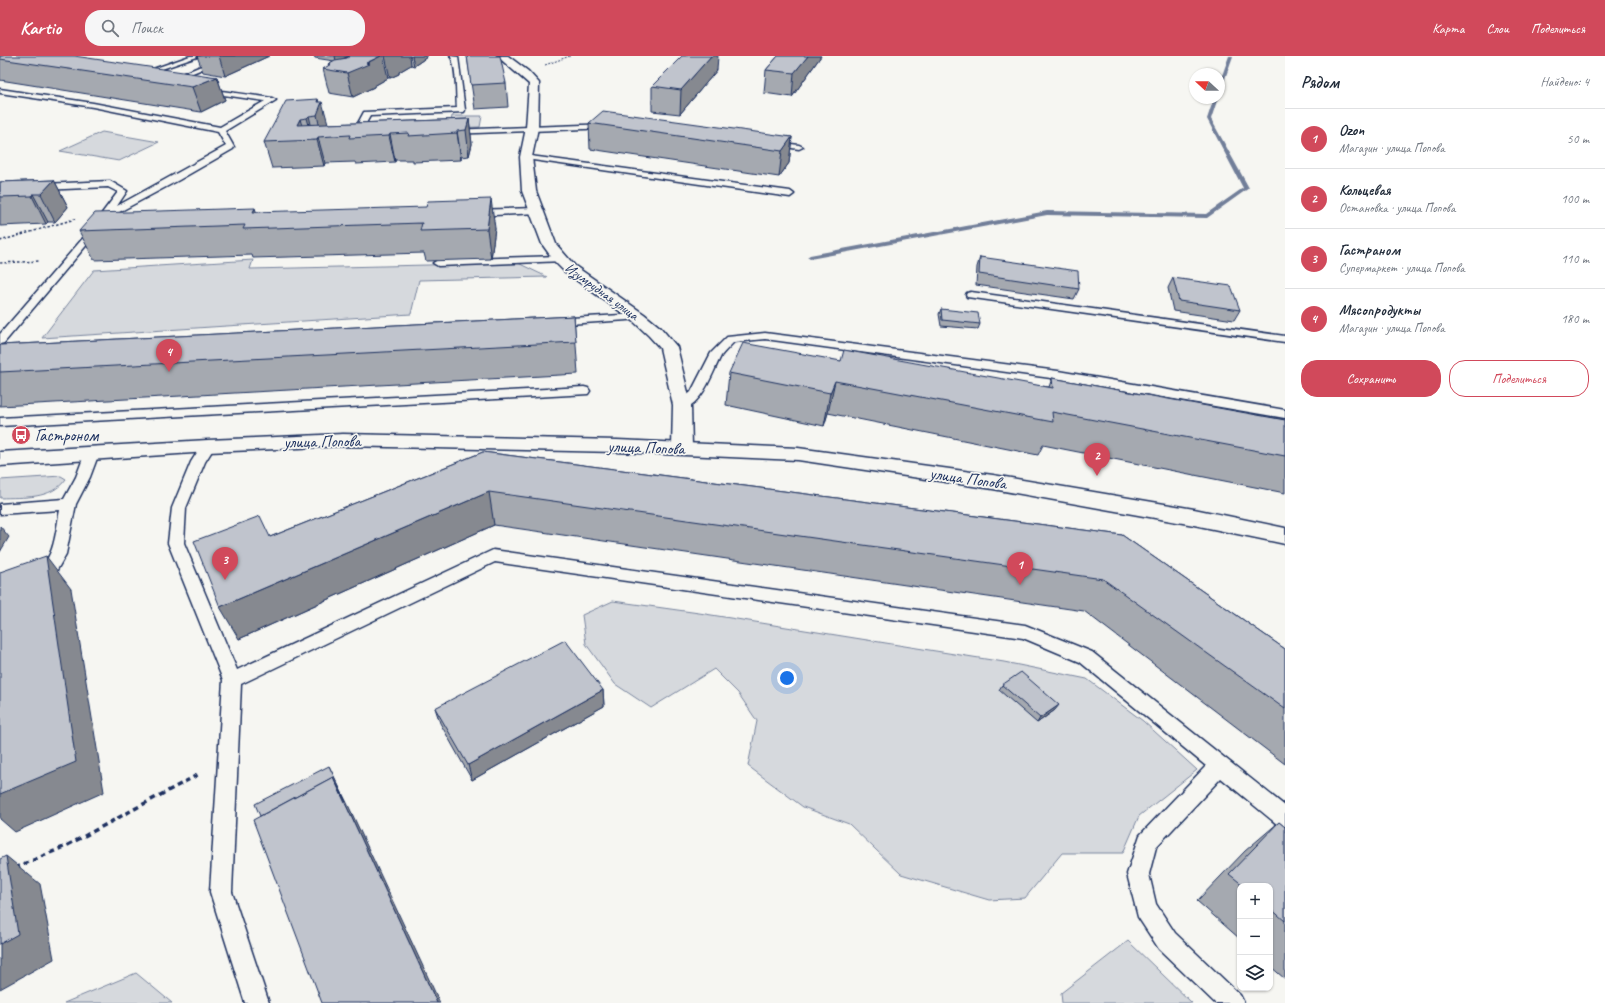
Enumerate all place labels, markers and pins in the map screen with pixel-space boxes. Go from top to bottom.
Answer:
pin: 4 [156,339,182,372]
bus stop icon: Гастроном [10,424,32,446]
place label: Гастроном [35,425,99,446]
pin: 2 [1084,443,1110,476]
pin: 3 [212,547,238,580]
pin: 1 [1007,552,1033,585]

